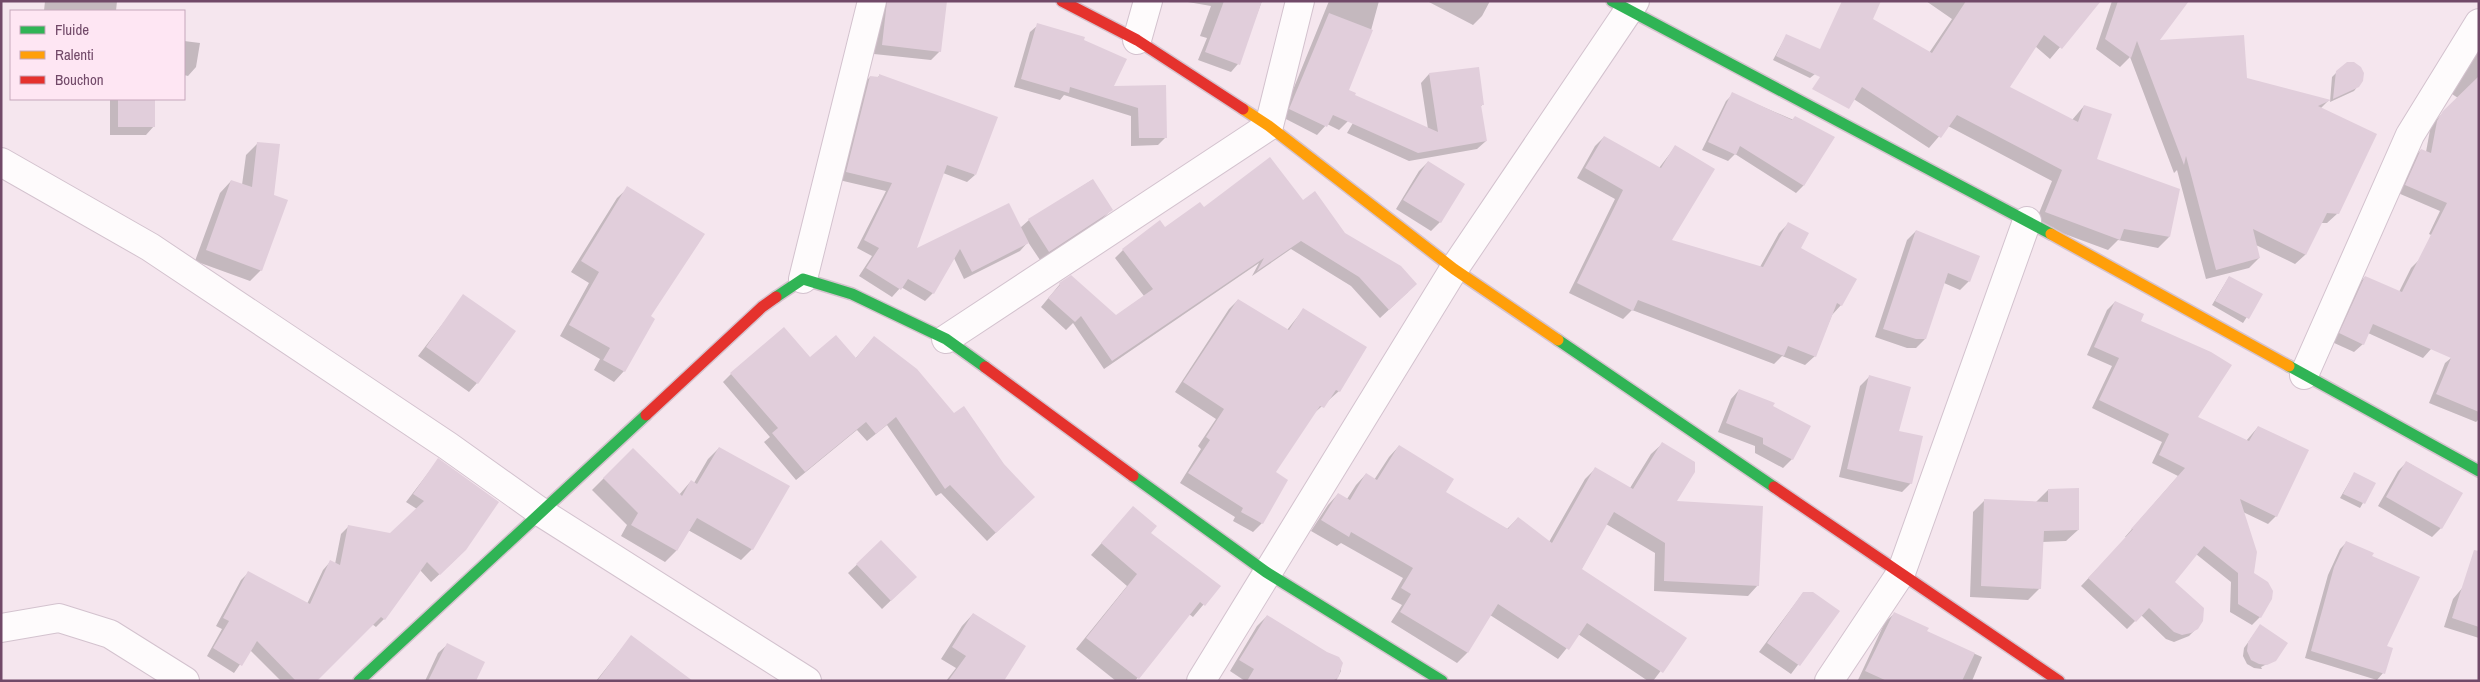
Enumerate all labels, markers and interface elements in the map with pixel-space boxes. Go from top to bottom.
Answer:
legend [10,10,185,100]
text: Fluide [55,19,89,40]
text: Ralenti [55,44,94,65]
text: Bouchon [55,69,104,90]

